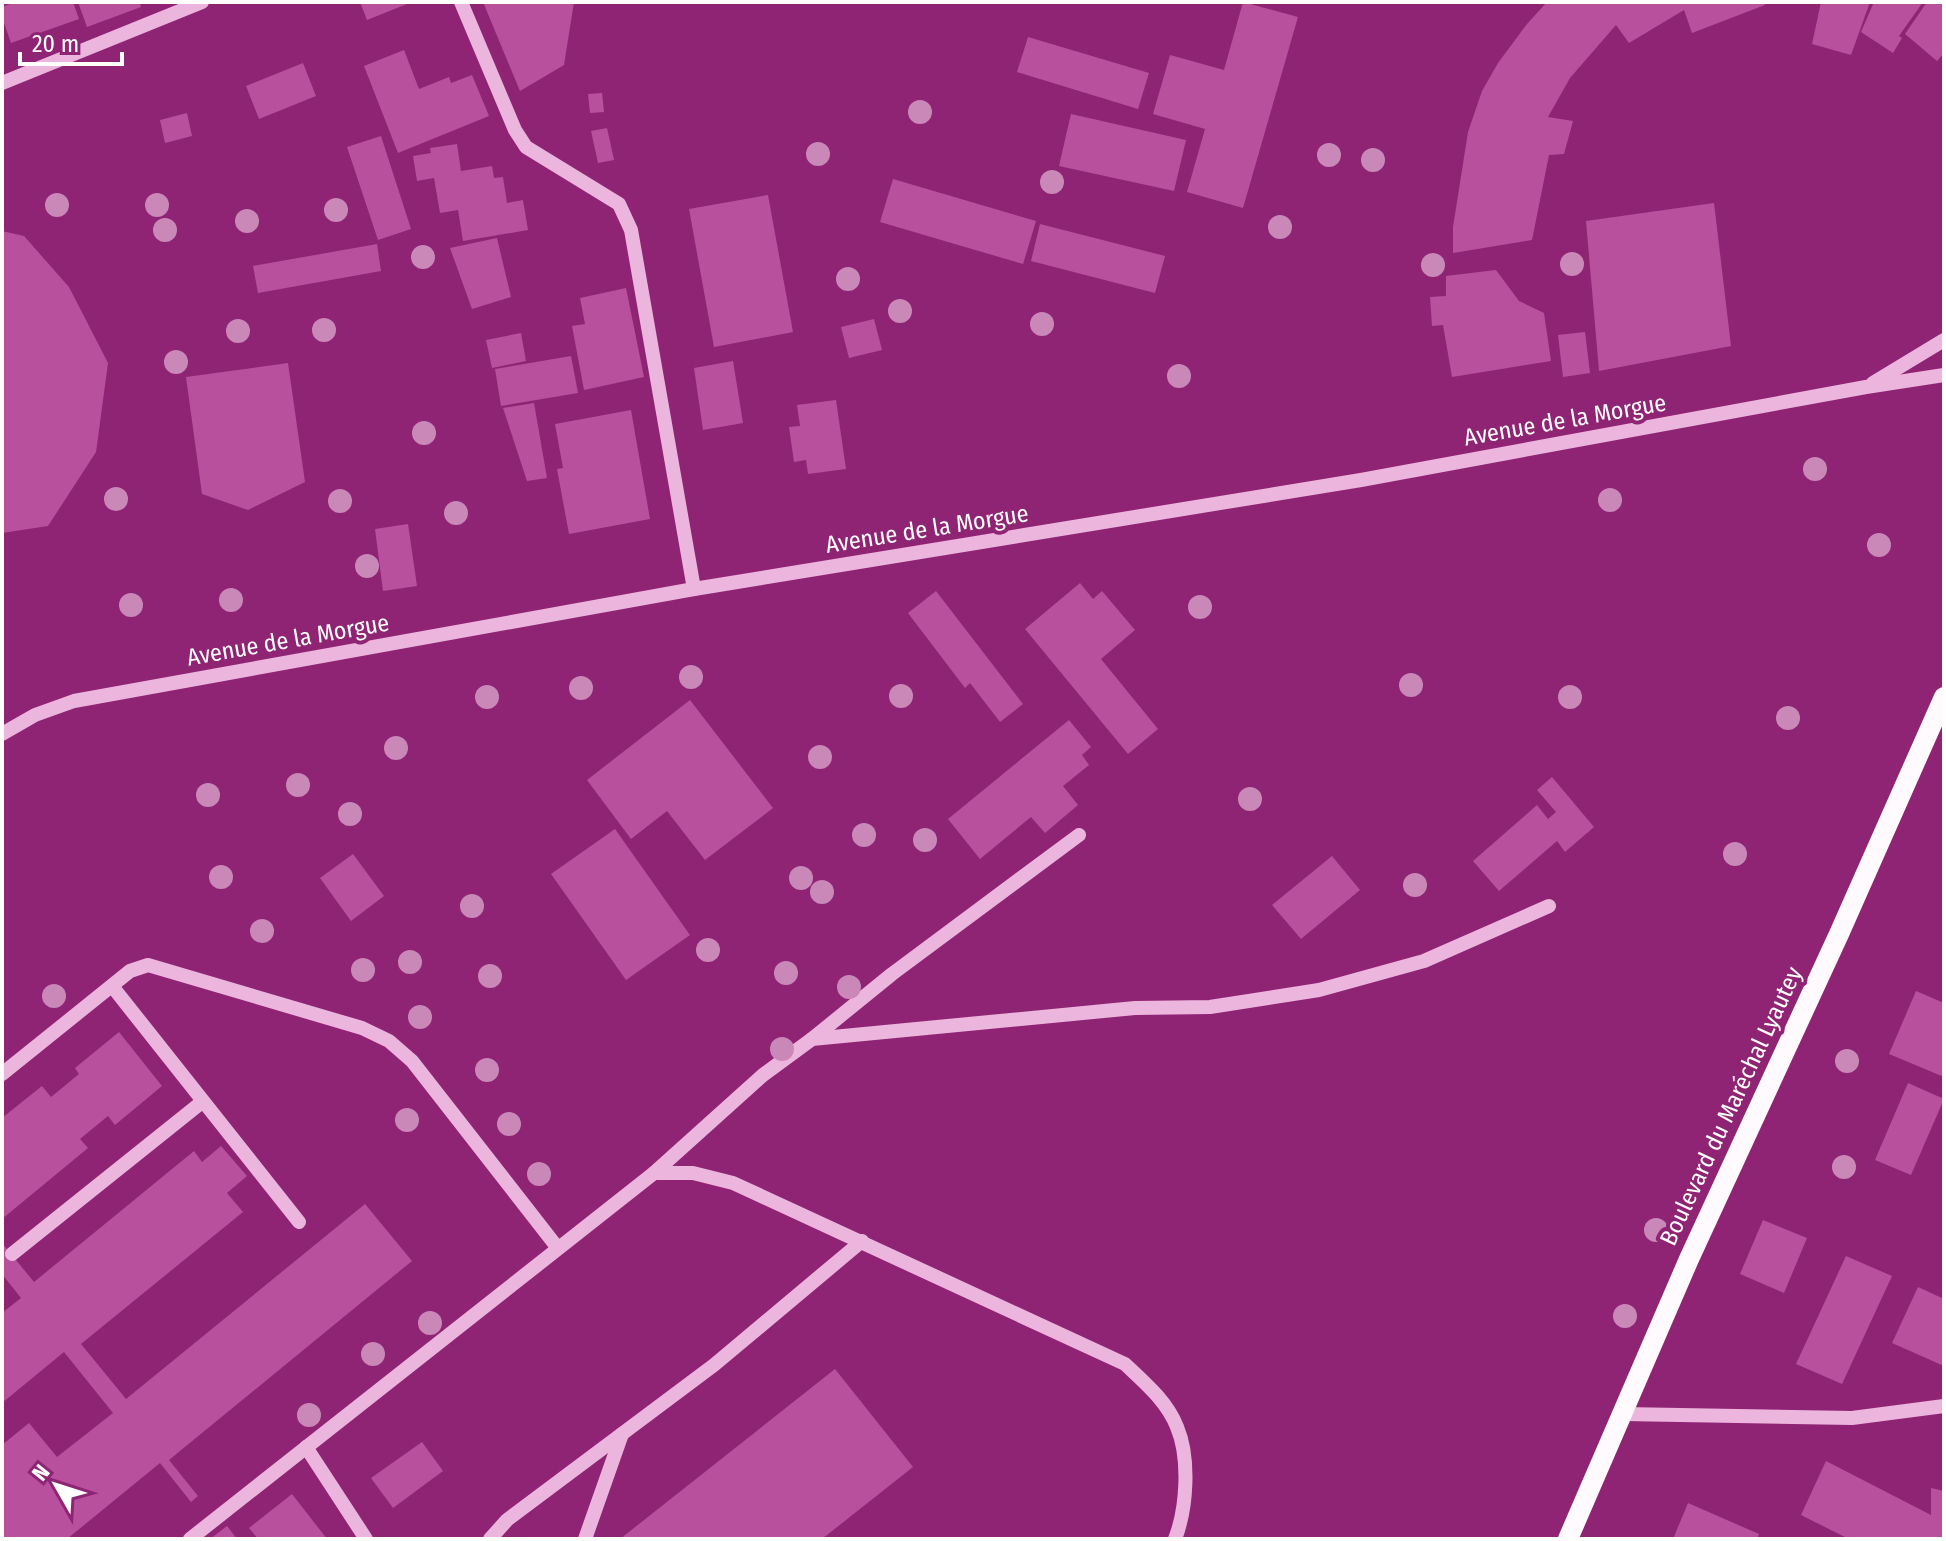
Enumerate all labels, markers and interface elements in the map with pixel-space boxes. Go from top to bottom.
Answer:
scale bar [20,16,122,66]
text: 20 m [32,30,79,58]
street label: Avenue de la Morgue [1462,388,1668,452]
street label: Avenue de la Morgue [824,499,1030,559]
street label: Avenue de la Morgue [185,608,391,672]
street label: Boulevard du Maréchal Lyautey [1654,962,1808,1250]
north arrow [16,1445,96,1525]
text: N [26,1459,55,1486]

